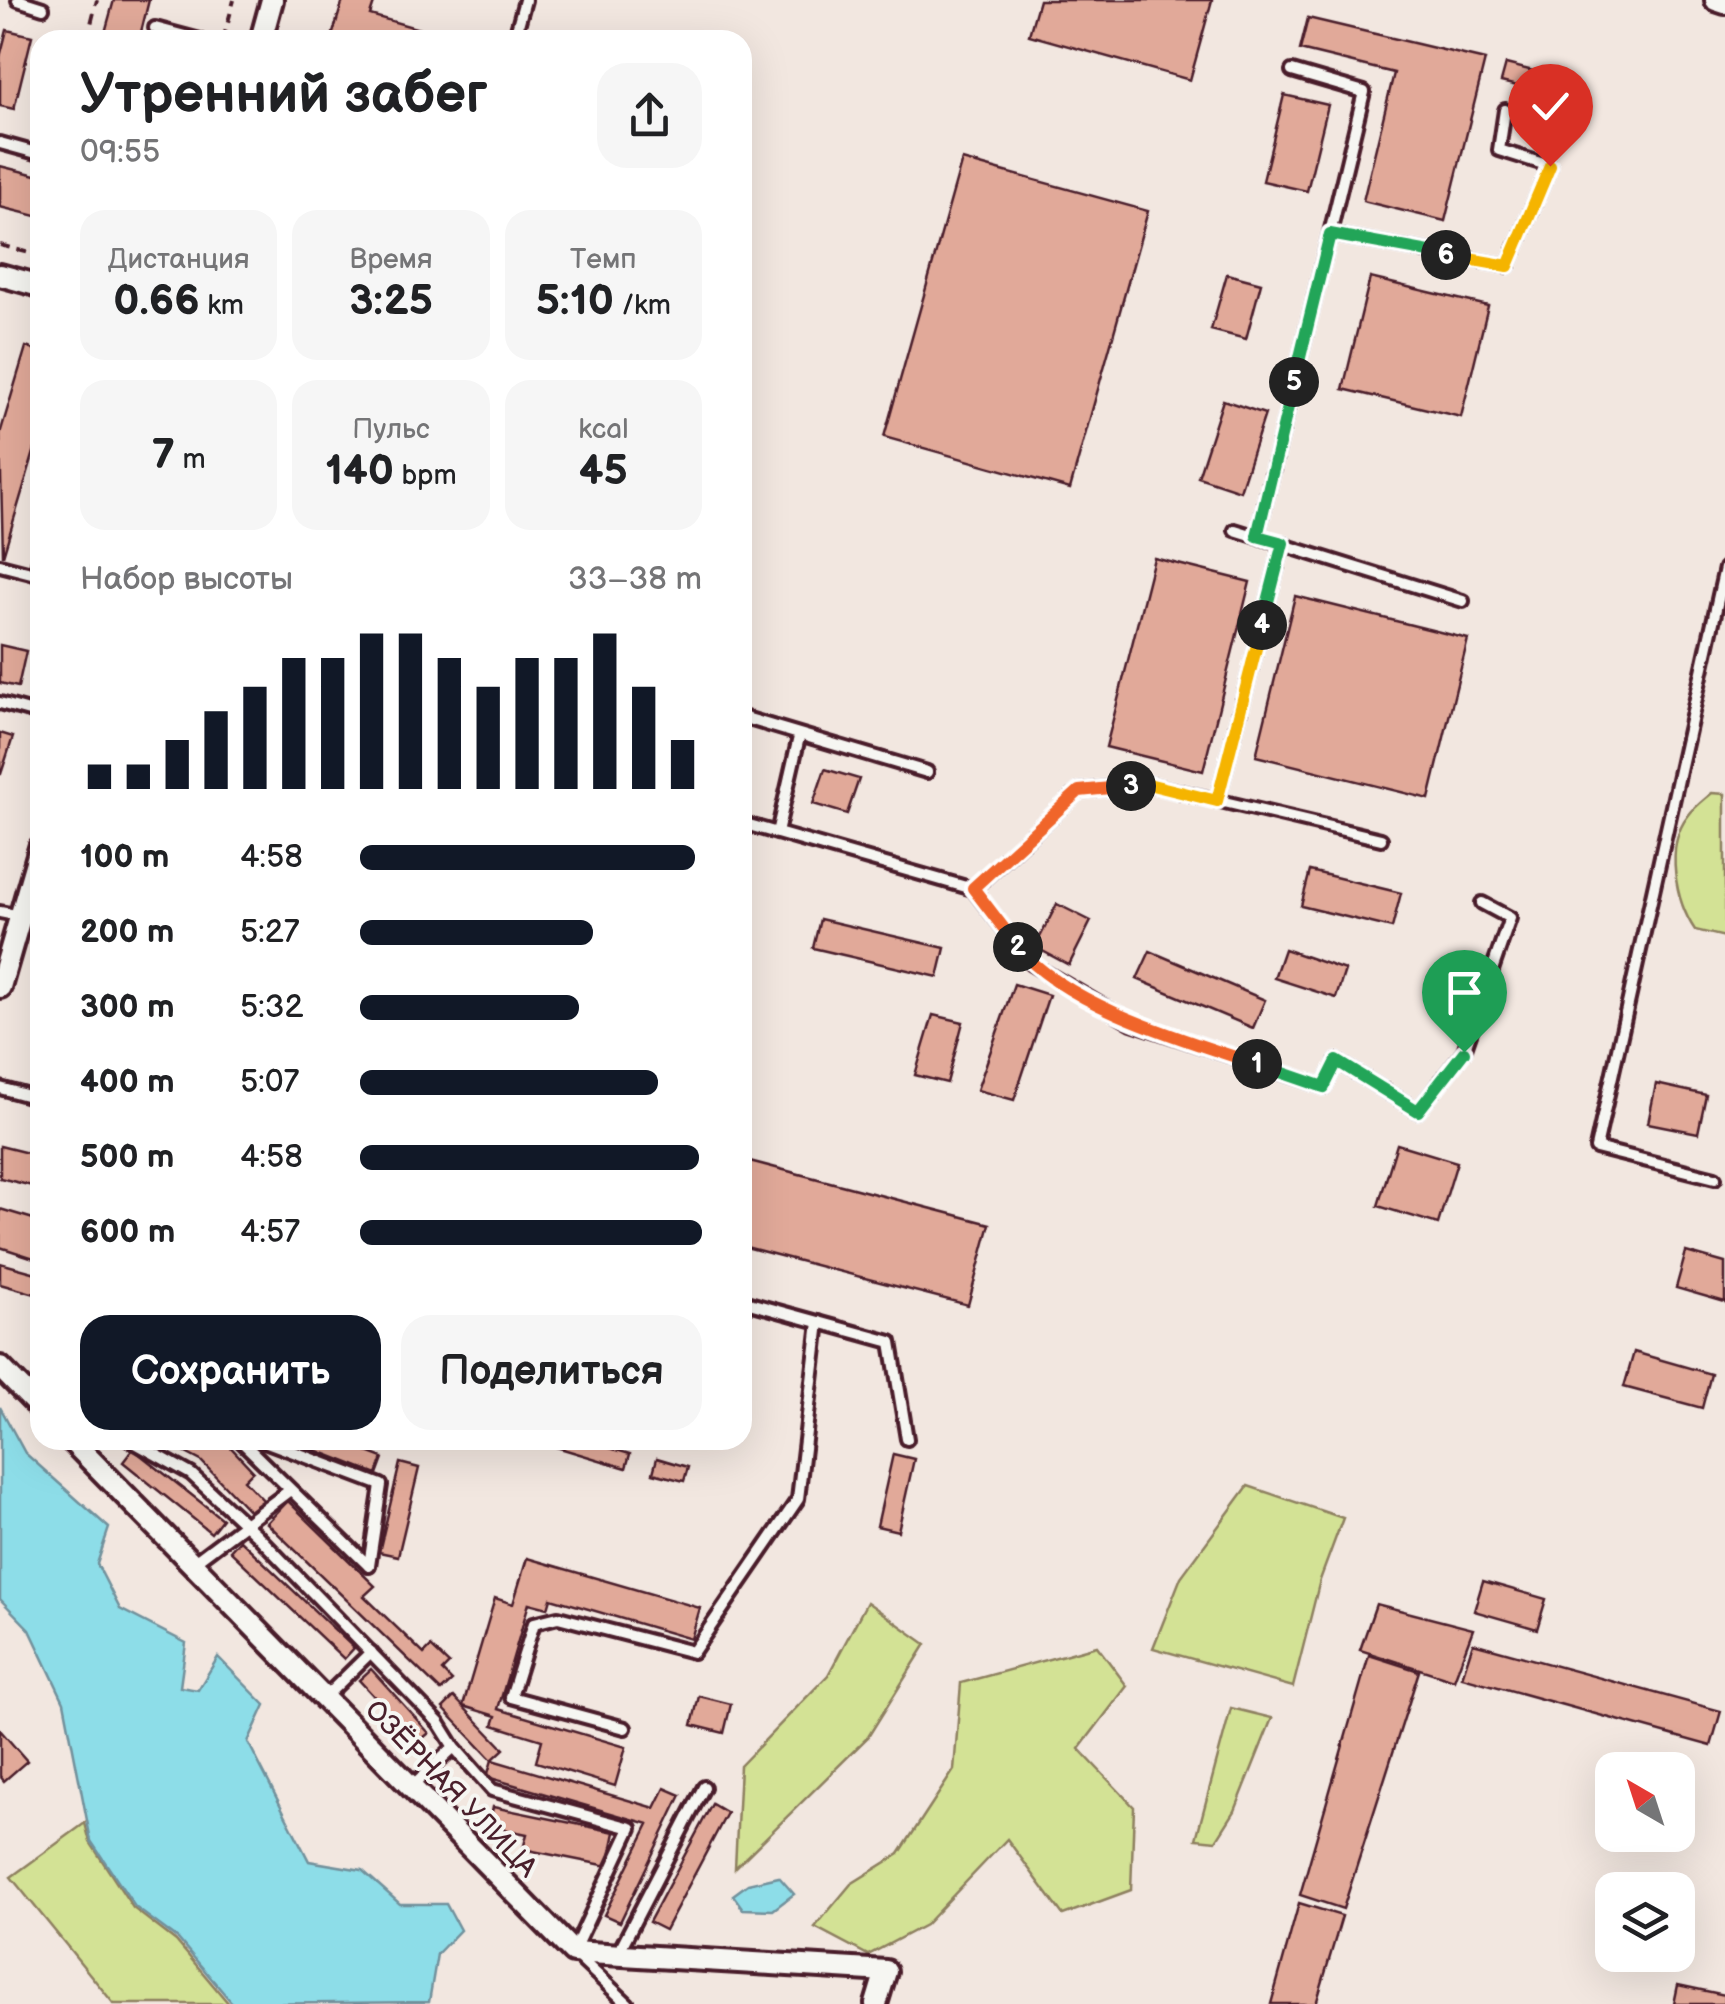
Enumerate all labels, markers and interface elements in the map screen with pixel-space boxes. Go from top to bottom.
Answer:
text: Утренний забег [80,62,488,129]
button: share [597,63,702,168]
pin [1508,64,1593,167]
icon: check [1523,79,1578,134]
text: 09:55 [80,133,160,172]
pin: 6 [1421,230,1471,280]
text: 6 [1438,238,1454,271]
text: Дистанция [108,243,250,276]
text: Время [349,243,433,276]
text: Темп [570,243,637,276]
text: 0.66 [113,276,200,327]
text: 3:25 [349,276,433,327]
text: 5:10 [536,276,614,327]
text: km [200,289,244,322]
text: /km [614,289,671,322]
pin: 5 [1269,357,1319,407]
text: 5 [1286,365,1302,398]
text: Пульс [352,413,430,446]
text: kcal [578,413,628,446]
text: 7 [152,430,175,481]
text: m [175,443,206,476]
text: 140 [325,446,394,497]
text: 45 [579,446,628,497]
text: bpm [394,459,457,492]
text: Набор высоты [80,560,293,599]
text: 33–38 m [568,560,702,599]
pin: 4 [1237,600,1287,650]
text: 4 [1254,608,1270,641]
pin: 3 [1106,761,1156,811]
text: 3 [1123,769,1139,802]
text: 100 m [80,838,169,877]
text: 4:58 [240,838,303,877]
text: 200 m [80,913,174,952]
text: 5:27 [240,913,299,952]
pin: 2 [993,922,1043,972]
text: 2 [1010,930,1026,963]
pin [1422,950,1507,1053]
icon: arrive [1437,965,1492,1020]
text: 300 m [80,988,175,1027]
text: 5:32 [240,988,303,1027]
pin: 1 [1232,1039,1282,1089]
text: 1 [1251,1047,1263,1080]
text: 400 m [80,1063,175,1102]
text: 5:07 [240,1063,299,1102]
text: 500 m [80,1138,174,1177]
text: 4:58 [240,1138,303,1177]
text: 600 m [80,1213,175,1252]
text: 4:57 [240,1213,300,1252]
button: Сохранить [80,1315,381,1430]
button: Поделиться [401,1315,702,1430]
street label: ОЗЁРНАЯ УЛИЦА [358,1694,545,1885]
north arrow [1595,1752,1695,1852]
map controls [1595,1752,1695,1972]
button: layers [1595,1872,1695,1972]

